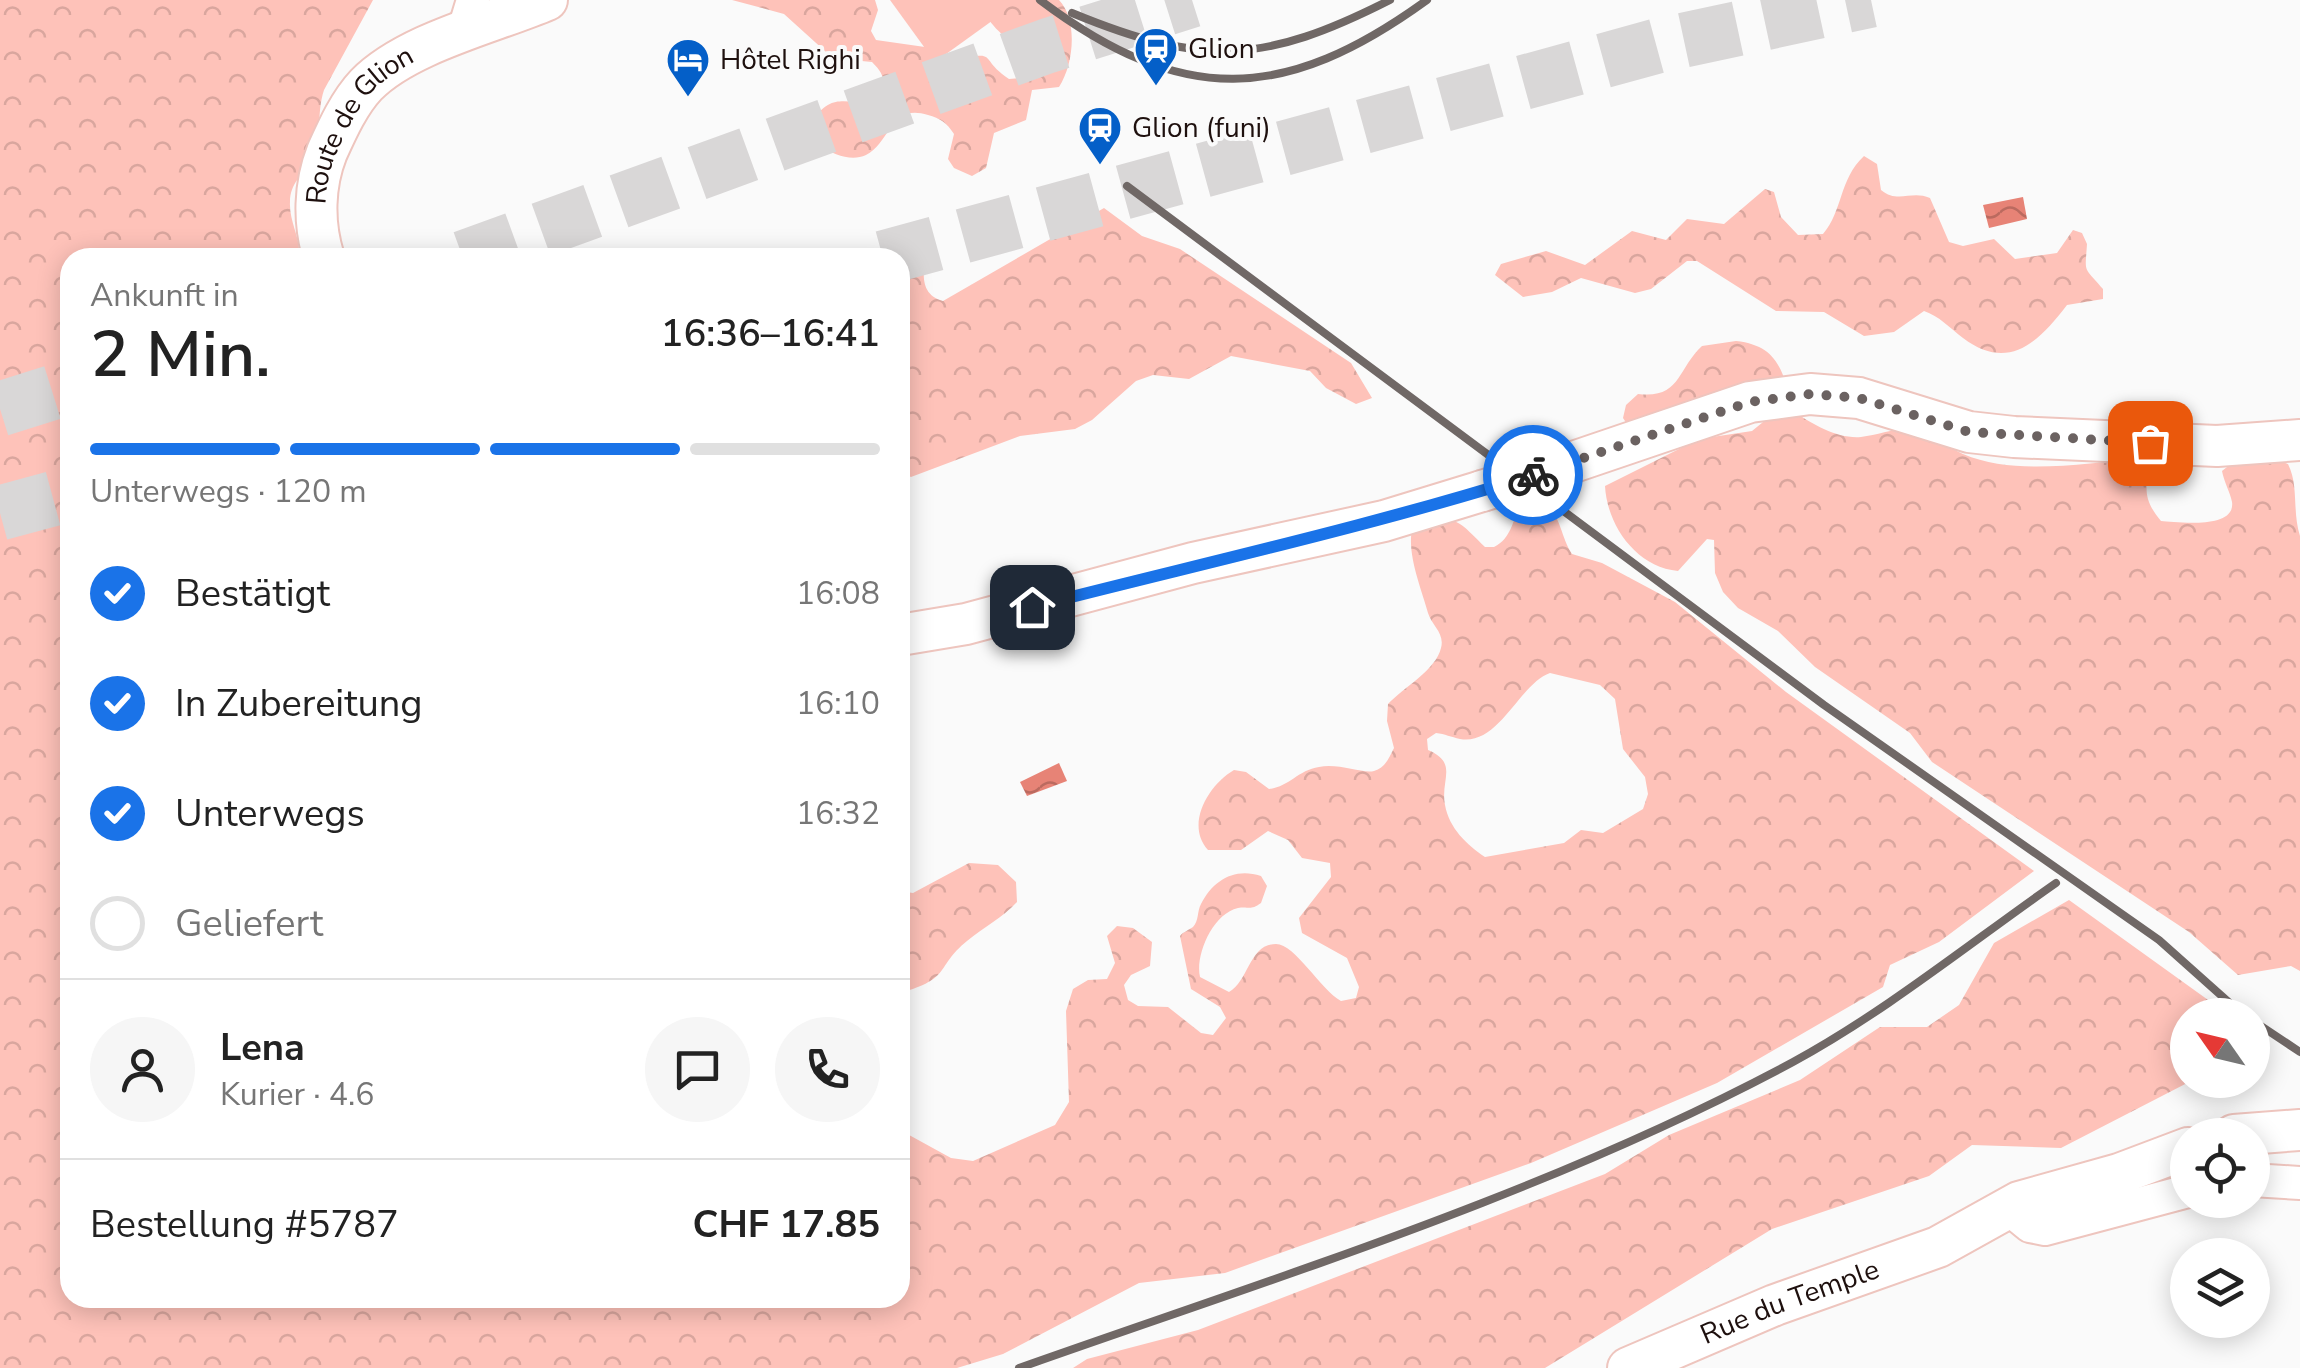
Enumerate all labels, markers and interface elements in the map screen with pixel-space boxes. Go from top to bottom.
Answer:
station icon: Glion [1133,26,1179,87]
place label: Glion [1188,30,1255,68]
street label: Route de Glion [297,37,420,206]
hotel icon: Hôtel Righi [665,37,711,98]
place label: Hôtel Righi [720,41,861,79]
station icon: Glion (funi) [1077,105,1123,166]
place label: Glion (funi) [1132,109,1271,147]
text: Ankunft in [90,274,239,317]
text: 16:36–16:41 [661,308,880,359]
text: 2 Min. [90,310,271,399]
pin [2108,401,2193,486]
icon: bag [2123,416,2178,471]
courier [1483,425,1583,525]
icon: bike [1506,448,1561,503]
text: Unterwegs · 120 m [90,470,367,513]
pin [990,565,1075,650]
icon: check [90,566,145,621]
text: Bestätigt [175,568,330,619]
text: 16:08 [796,572,880,615]
icon: home [1005,580,1060,635]
icon: check [90,676,145,731]
text: In Zubereitung [175,678,423,729]
text: 16:10 [796,682,880,725]
icon: check [90,786,145,841]
text: Unterwegs [175,788,365,839]
text: 16:32 [796,792,880,835]
text: Geliefert [175,898,323,949]
north arrow [2170,998,2270,1098]
map controls [2170,998,2270,1338]
button: person [90,1017,195,1122]
button: chat [645,1017,750,1122]
button: phone [775,1017,880,1122]
text: Lena [220,1022,305,1073]
text: Kurier · 4.6 [220,1073,374,1116]
button: locate [2170,1118,2270,1218]
text: Bestellung #5787 [90,1199,399,1250]
text: CHF 17.85 [693,1199,880,1250]
button: layers [2170,1238,2270,1338]
street label: Rue du Temple [1695,1250,1885,1354]

